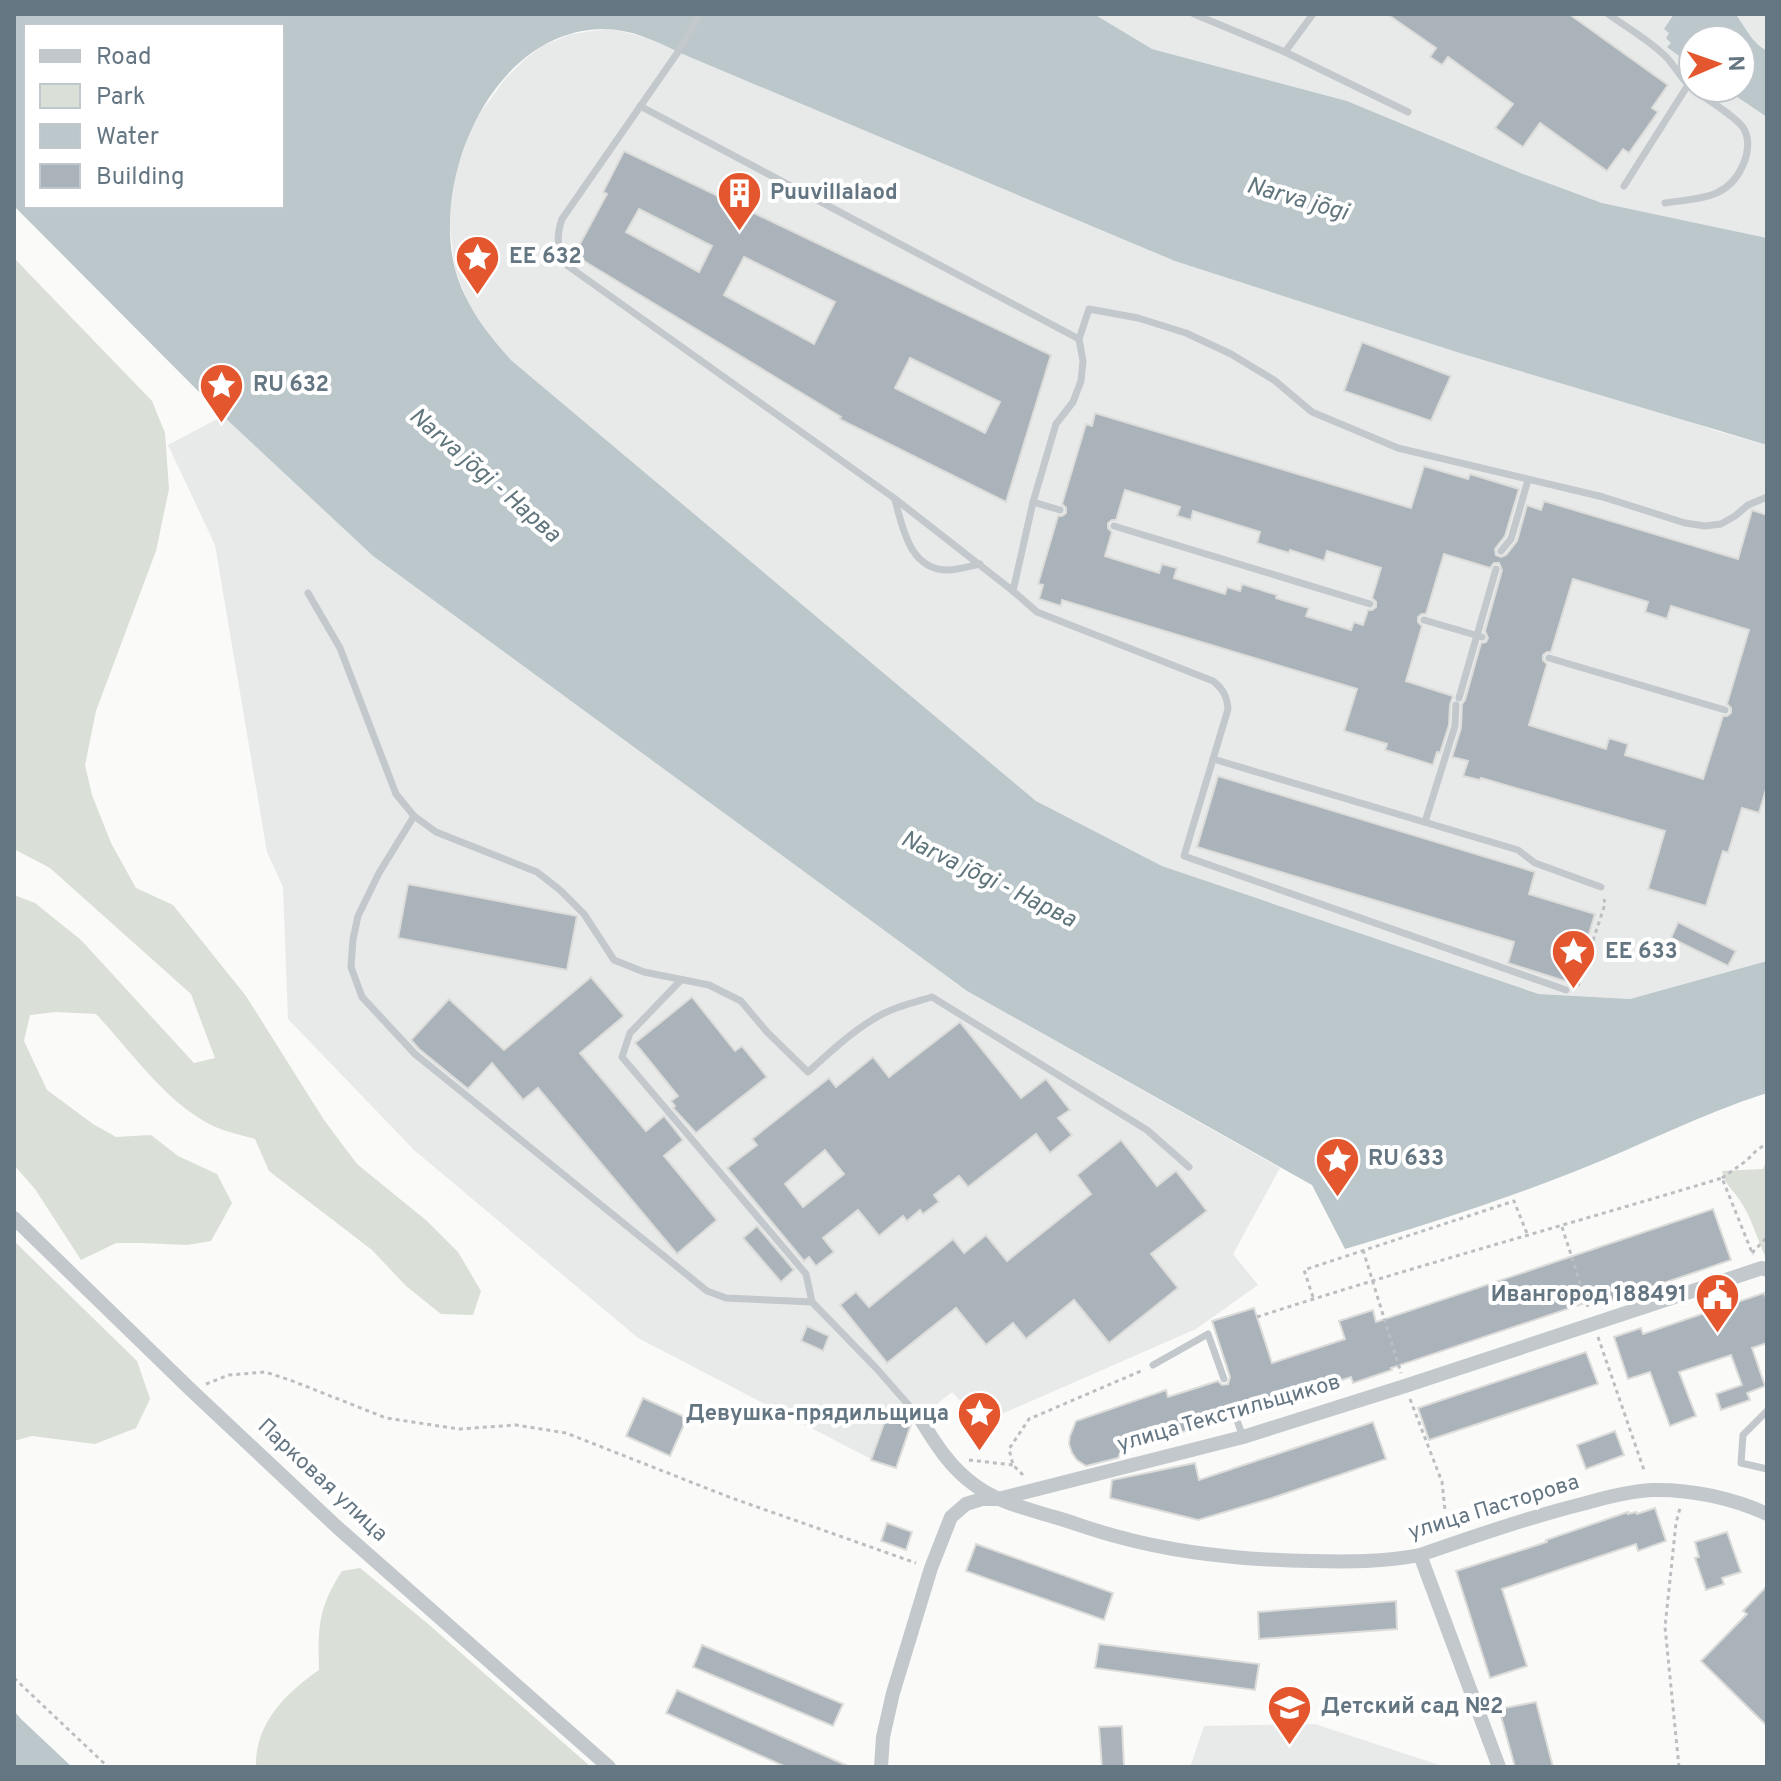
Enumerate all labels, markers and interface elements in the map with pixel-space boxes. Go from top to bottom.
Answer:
legend [24,24,284,208]
north arrow [1677,24,1757,104]
text: Road [96,43,152,73]
text: N [1721,55,1748,72]
text: Park [96,83,146,113]
text: Water [96,123,159,153]
text: Building [96,163,185,193]
building icon: Puuvillalaod [715,169,763,232]
water label: Narva jõgi [1243,171,1352,229]
place label: Puuvillalaod [770,180,898,207]
place icon: EE 632 [454,233,502,296]
place label: EE 632 [509,244,582,271]
place icon: RU 632 [198,361,246,424]
place label: RU 632 [253,372,329,399]
water label: Narva jõgi - Нарва [402,402,566,550]
water label: Narva jõgi - Нарва [895,825,1081,936]
place icon: EE 633 [1550,928,1598,991]
place label: EE 633 [1605,939,1678,966]
place icon: RU 633 [1313,1135,1361,1198]
place label: RU 633 [1368,1146,1444,1173]
public building icon: Ивангород 188491 [1694,1271,1742,1334]
place label: Ивангород 188491 [1491,1282,1687,1309]
street label: улица Текстильщиков [1114,1369,1344,1459]
place icon: Девушка-прядильщица [956,1390,1004,1453]
place label: Девушка-прядильщица [686,1401,949,1428]
street label: Парковая улица [251,1414,393,1548]
street label: улица Пасторова [1405,1469,1583,1547]
school or university icon: Детский сад №2 [1266,1683,1314,1746]
place label: Детский сад №2 [1321,1694,1503,1721]

